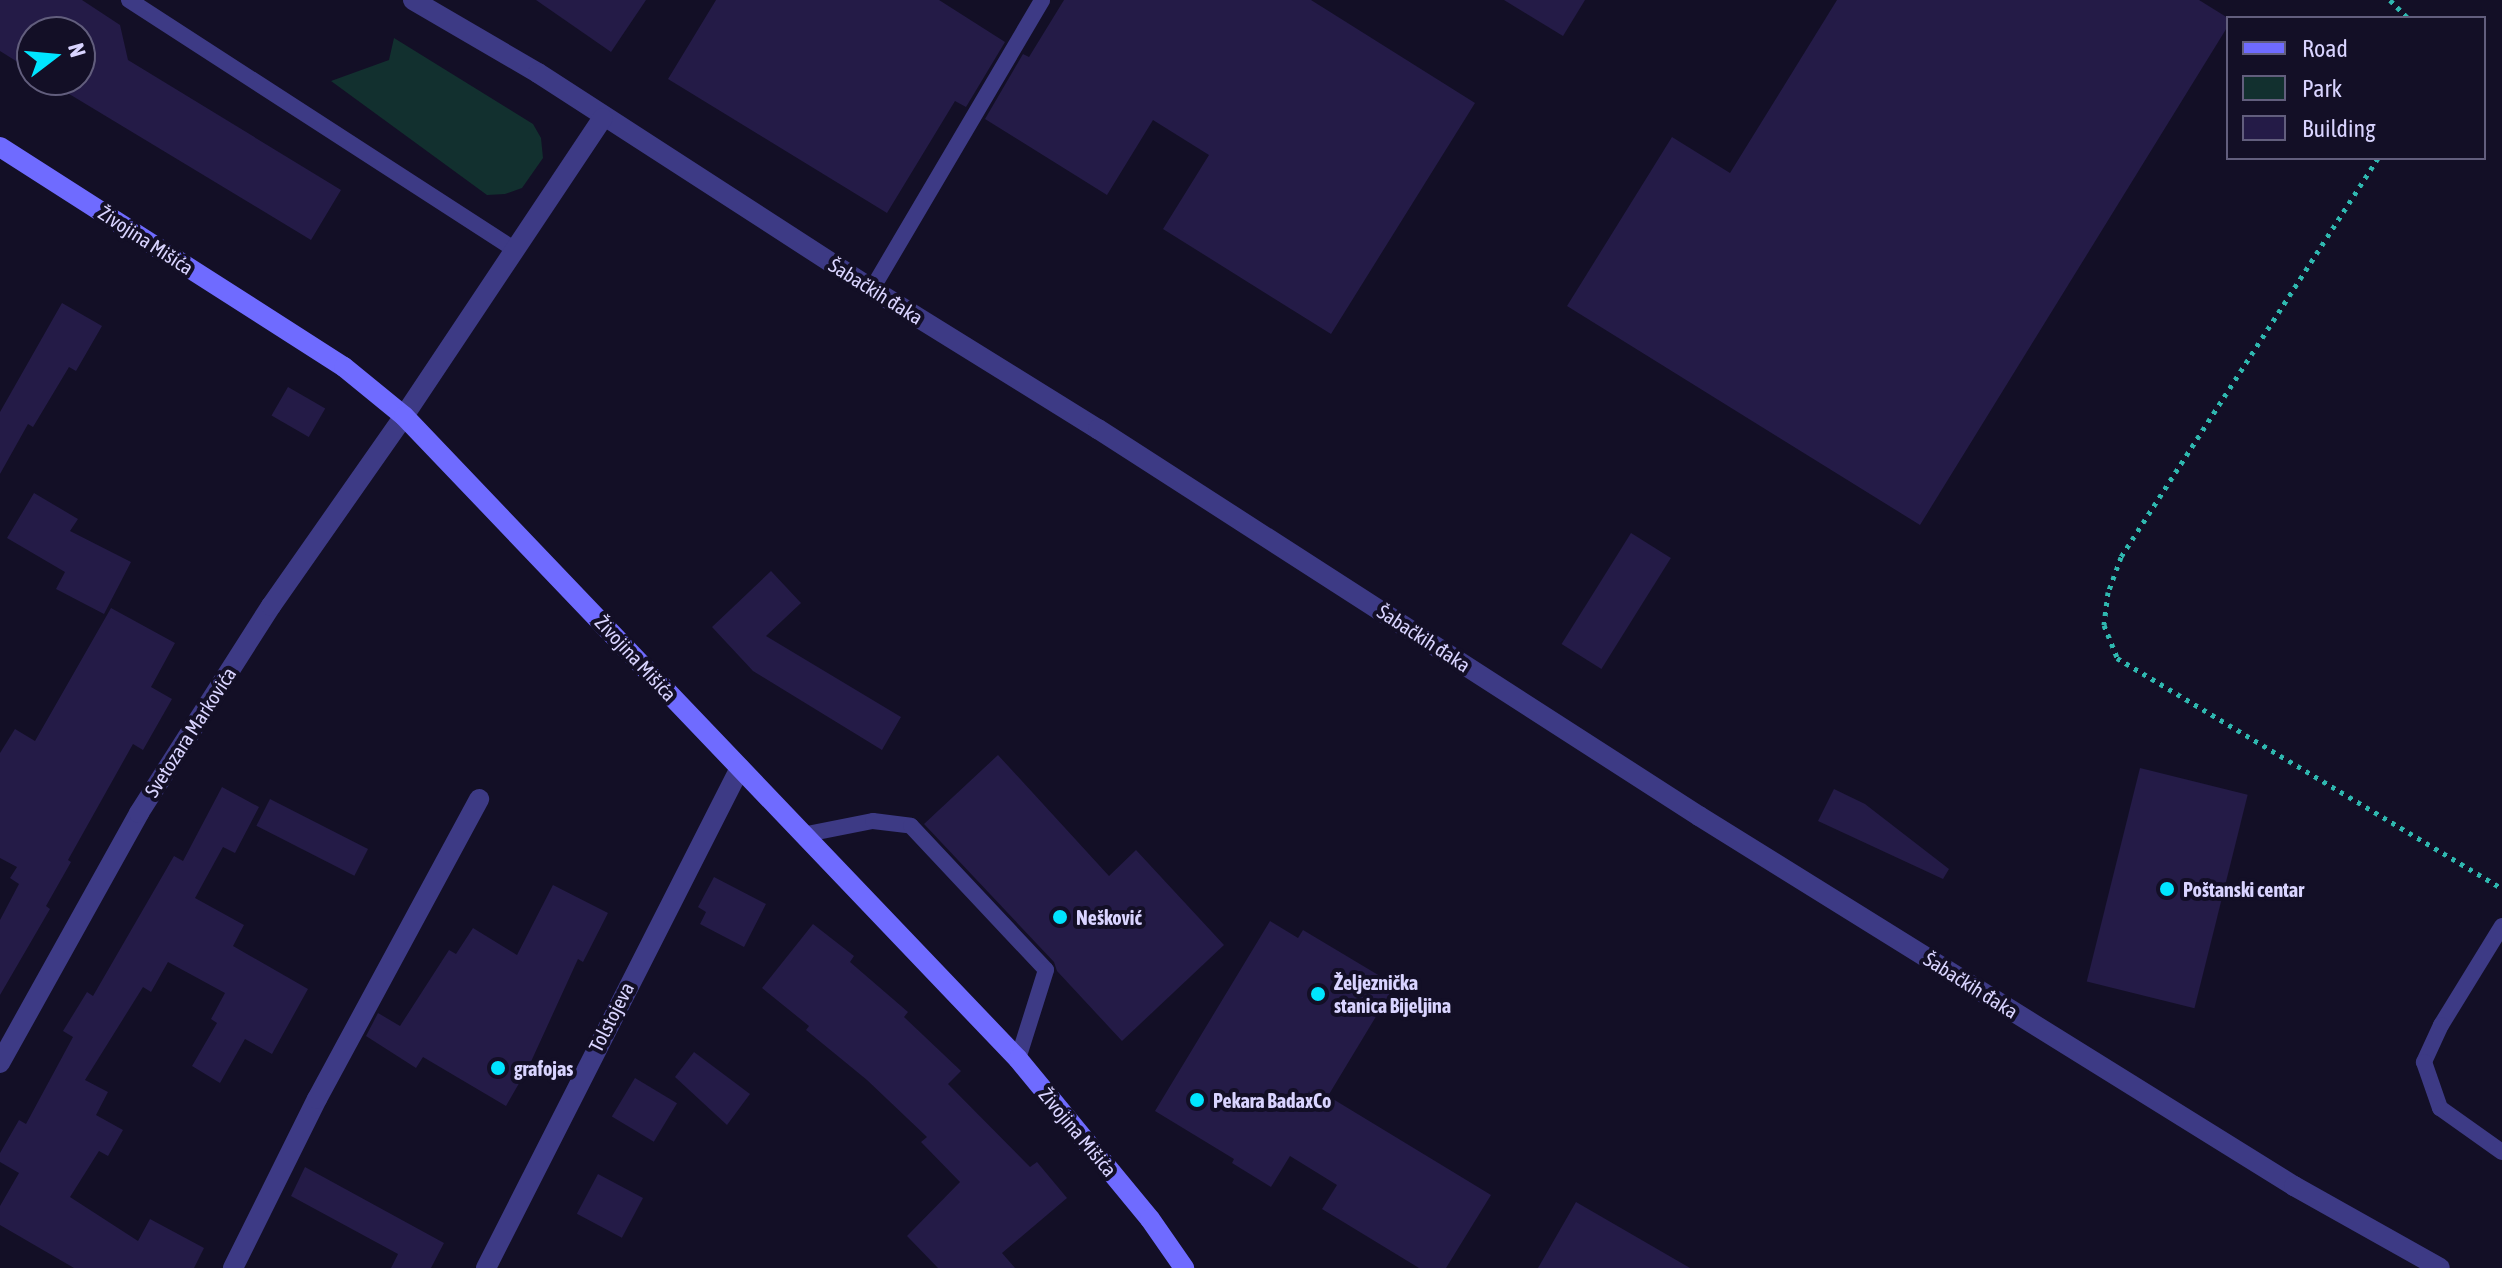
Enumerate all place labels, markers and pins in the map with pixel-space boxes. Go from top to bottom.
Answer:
place label: Poštanski centar [2183,877,2304,901]
marker: Poštanski centar [2158,880,2176,898]
place label: Nešković [1076,905,1142,929]
marker: Nešković [1051,908,1069,926]
place label: Željeznička stanica Bijeljina [1334,970,1451,1017]
marker: Željeznička stanica Bijeljina [1309,985,1327,1003]
place label: grafojas [514,1056,573,1080]
marker: grafojas [489,1059,507,1077]
place label: Pekara BadaxCo [1213,1088,1331,1112]
marker: Pekara BadaxCo [1188,1091,1206,1109]

